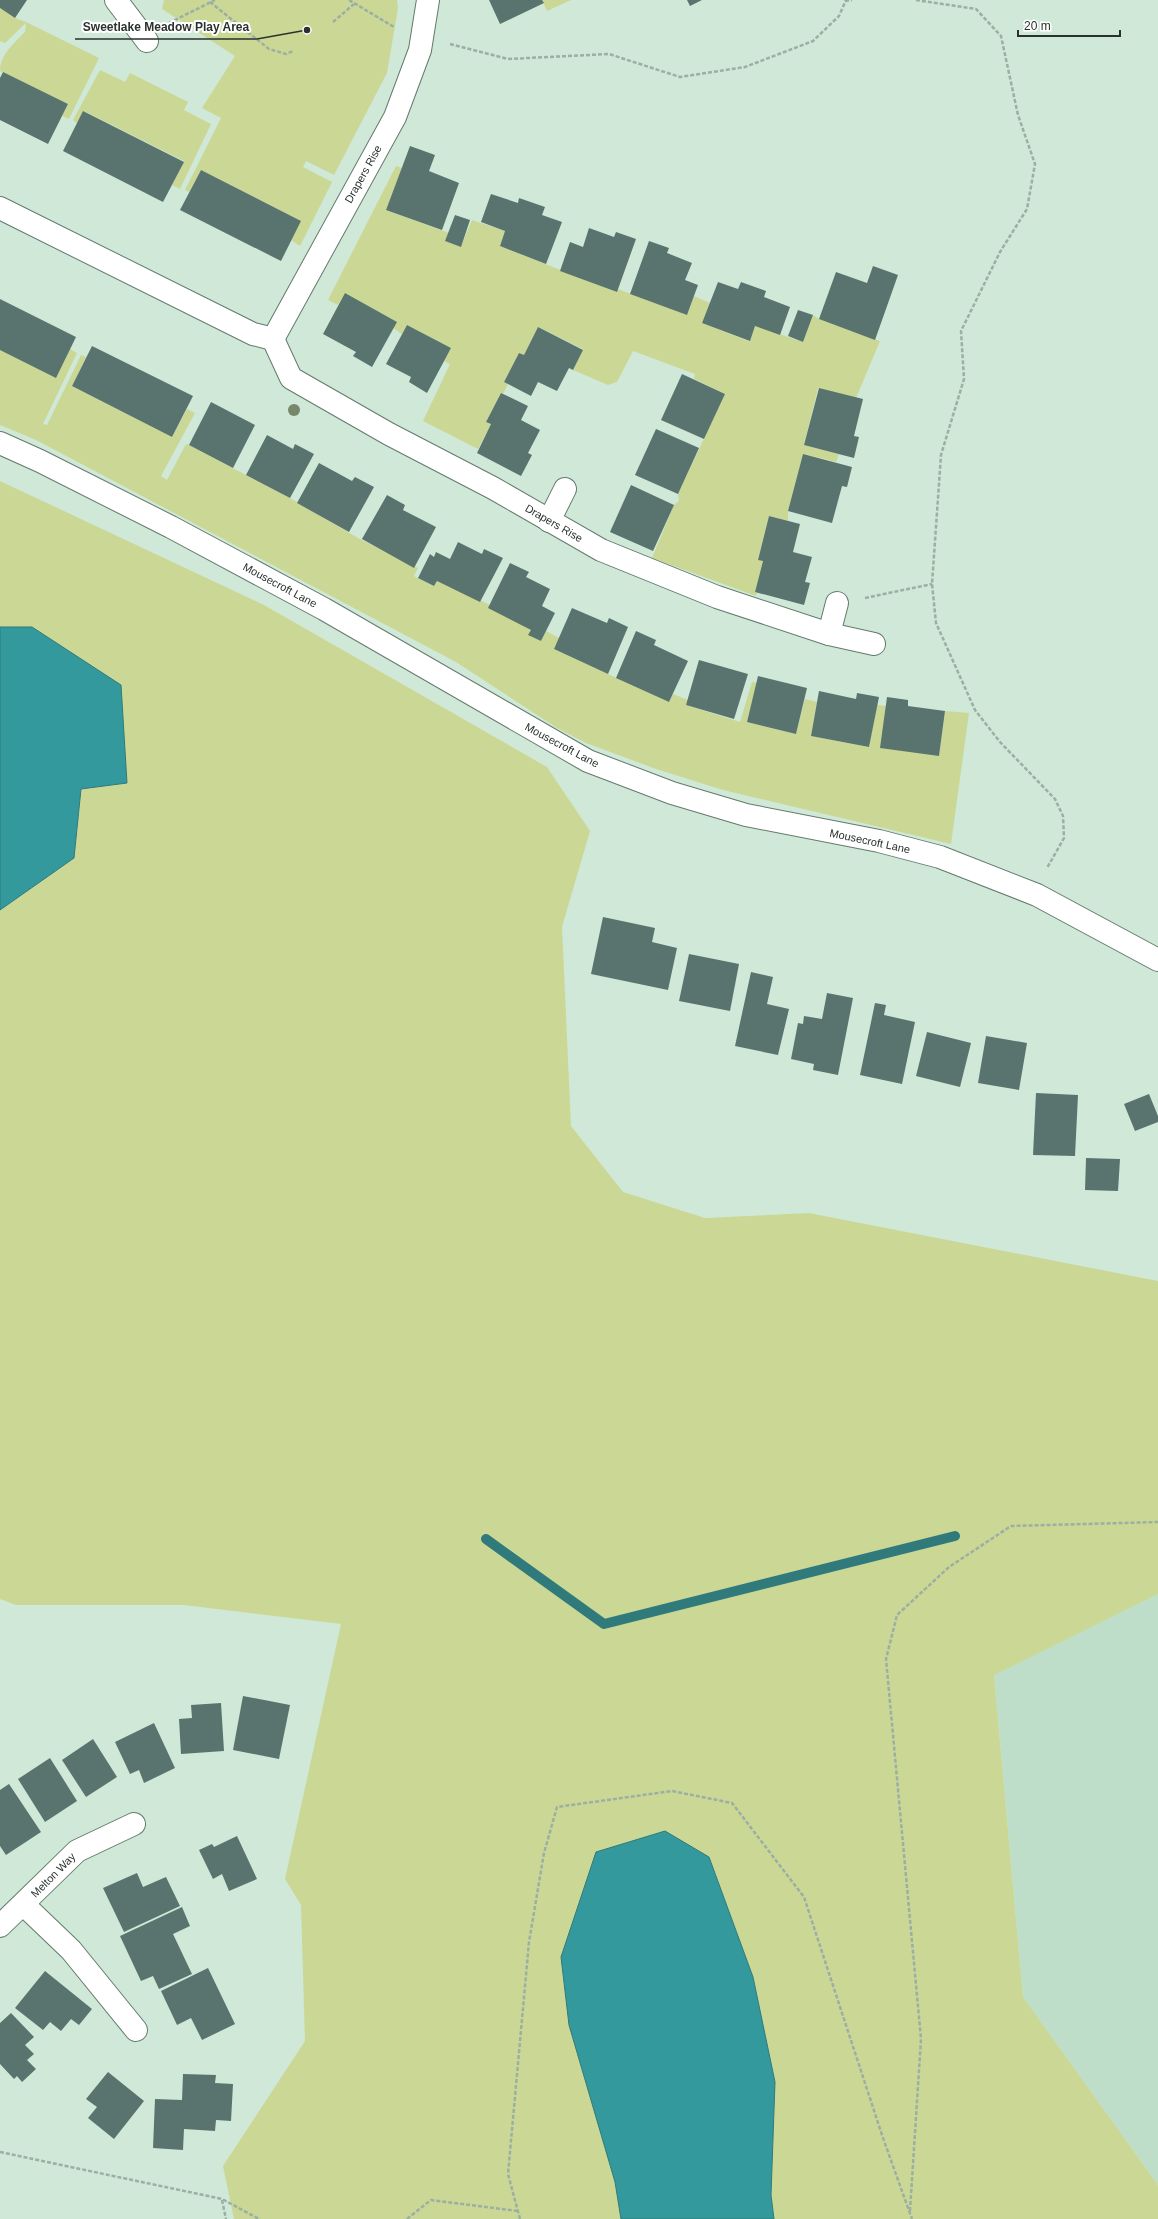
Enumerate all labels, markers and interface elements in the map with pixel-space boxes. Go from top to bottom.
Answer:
scale bar [1018,12,1120,38]
callout: Sweetlake Meadow Play Area [75,15,257,39]
text: 20 m [1024,19,1051,33]
text: Sweetlake Meadow Play Area [83,20,249,34]
street label: Drapers Rise [342,143,384,205]
street label: Drapers Rise [523,502,585,544]
street label: Mousecroft Lane [241,560,319,610]
street label: Mousecroft Lane [523,720,601,770]
street label: Mousecroft Lane [829,827,911,855]
street label: Melton Way [28,1850,78,1900]

